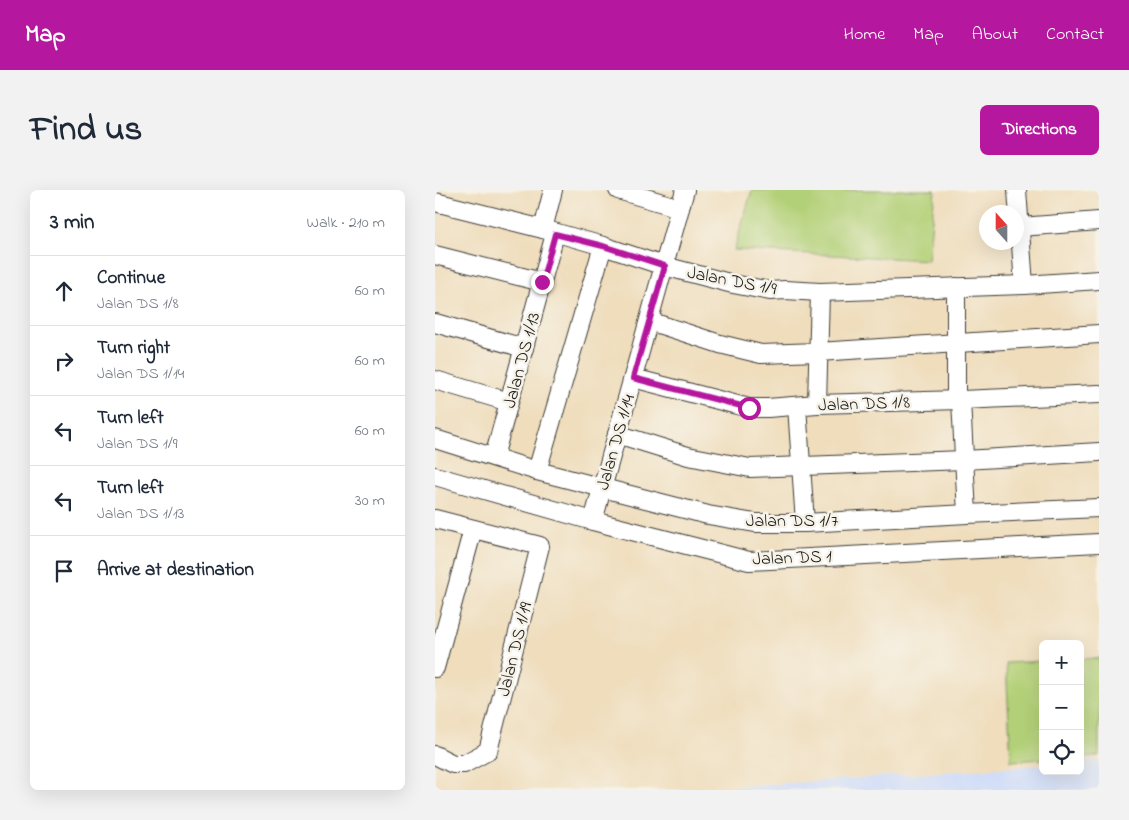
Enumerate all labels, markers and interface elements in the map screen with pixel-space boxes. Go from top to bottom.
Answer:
text: Map [25,18,66,53]
text: Home [844,22,885,48]
text: Map [913,22,944,48]
text: About [972,22,1018,48]
text: Contact [1046,22,1104,48]
text: Find us [30,105,142,156]
button: Directions [980,105,1099,155]
north arrow [979,205,1024,250]
text: 3 min [50,208,94,238]
text: Walk · 210 m [306,211,385,235]
street label: Jalan DS 1/9 [685,261,779,303]
text: Continue [97,265,165,292]
route end [531,271,554,294]
icon: ahead [50,277,78,305]
text: 60 m [355,279,385,303]
text: Jalan DS 1/8 [97,292,179,316]
street label: Jalan DS 1/13 [498,310,548,411]
text: Turn right [97,335,170,362]
icon: right [50,347,78,375]
text: 60 m [355,349,385,373]
text: Jalan DS 1/14 [97,362,184,386]
street label: Jalan DS 1/8 [818,390,911,420]
street label: Jalan DS 1/14 [591,391,643,493]
route start [738,397,761,420]
text: Turn left [97,405,164,432]
icon: left [50,417,78,445]
text: 60 m [355,419,385,443]
text: Jalan DS 1/9 [97,432,178,456]
text: Turn left [97,475,164,502]
icon: left [50,487,78,515]
text: 30 m [355,489,385,513]
text: Jalan DS 1/13 [97,502,184,526]
street label: Jalan DS 1/7 [746,509,839,535]
street label: Jalan DS 1 [752,545,833,573]
icon: arrive [50,557,78,585]
text: Arrive at destination [97,557,254,584]
street label: Jalan DS 1/19 [492,599,540,699]
map controls [1039,640,1084,775]
button: + [1039,640,1084,685]
button: − [1039,685,1084,730]
button: locate [1039,730,1084,775]

